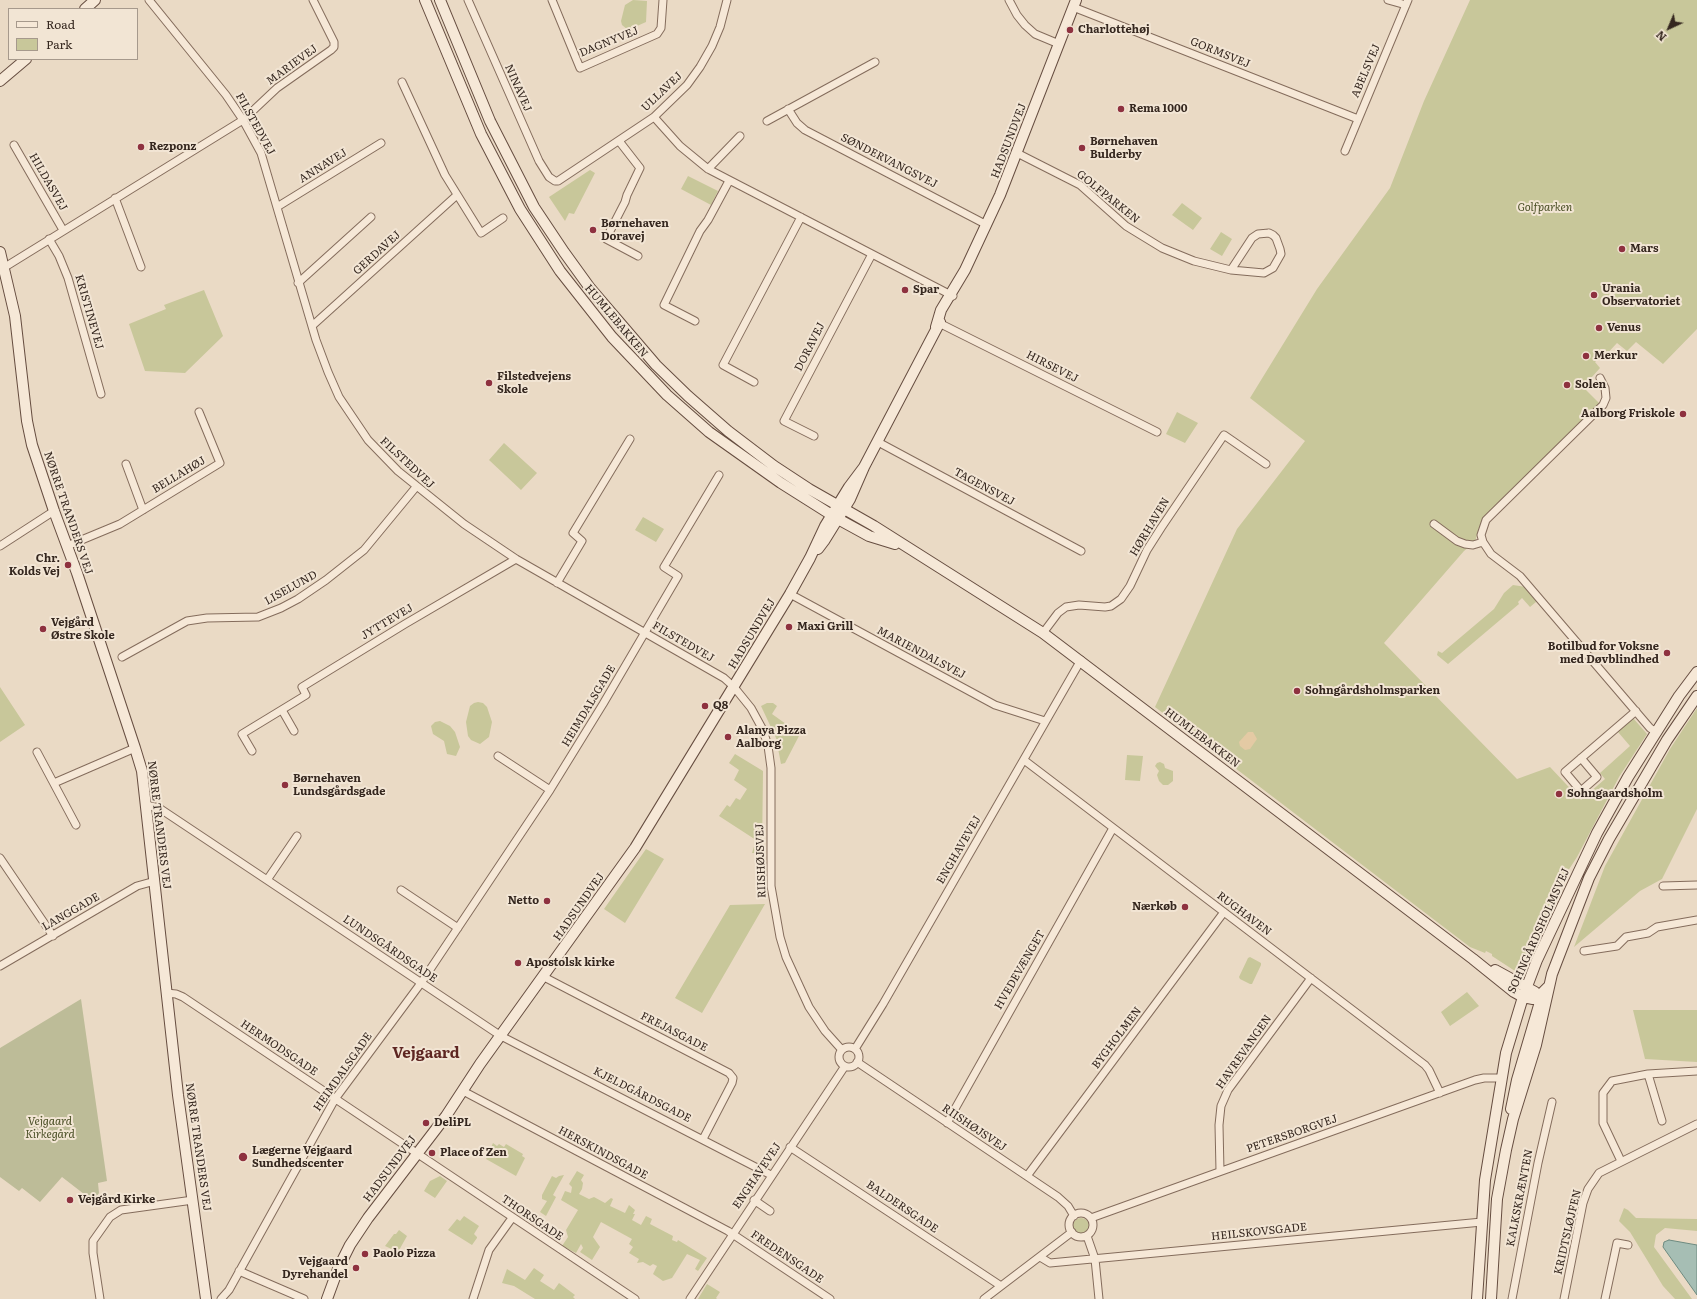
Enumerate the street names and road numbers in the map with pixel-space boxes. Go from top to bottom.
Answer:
street label: DAGNYVEJ [578,24,640,60]
street label: GORMSVEJ [1188,35,1252,71]
street label: MARIEVEJ [264,42,320,88]
street label: ABELSVEJ [1349,42,1383,100]
street label: NINAVEJ [502,62,534,114]
street label: ULLAVEJ [639,70,685,114]
street label: FILSTEDVEJ [233,91,277,157]
street label: HADSUNDVEJ [989,101,1029,181]
street label: SØNDERVANGSVEJ [839,131,939,191]
street label: ANNAVEJ [297,146,349,186]
street label: HILDASVEJ [26,151,70,213]
street label: GOLFPARKEN [1074,168,1142,226]
street label: GERDAVEJ [351,228,403,278]
street label: KRISTINEVEJ [72,273,106,351]
street label: HUMLEBAKKEN [582,282,650,360]
street label: DORAVEJ [792,320,828,374]
street label: HIRSEVEJ [1024,348,1080,386]
street label: FILSTEDVEJ [377,435,437,491]
street label: NØRRE TRANDERS VEJ [41,450,95,576]
street label: BELLAHØJ [150,454,208,496]
street label: TAGENSVEJ [951,465,1017,509]
street label: HØRHAVEN [1127,495,1173,559]
street label: LISELUND [262,568,320,608]
street label: HADSUNDVEJ [726,596,778,672]
street label: JYTTEVEJ [359,601,415,643]
street label: FILSTEDVEJ [650,619,716,665]
street label: MARIENDALSVEJ [874,624,968,682]
street label: HEIMDALSGADE [559,663,619,749]
street label: HUMLEBAKKEN [1162,705,1242,771]
street label: NØRRE TRANDERS VEJ [145,760,173,890]
street label: ENGHAVEVEJ [934,813,984,887]
street label: RIISHØJSVEJ [753,824,769,898]
street label: SOHNGÅRDSHOLMSVEJ [1505,866,1573,996]
street label: HADSUNDVEJ [551,871,607,943]
street label: RUGHAVEN [1214,889,1274,939]
street label: LANGGADE [40,890,102,934]
street label: LUNDSGÅRDSGADE [340,913,440,985]
street label: HVEDEVÆNGET [992,928,1048,1012]
street label: BYGHOLMEN [1089,1004,1145,1072]
street label: FREJASGADE [638,1009,710,1055]
street label: HAVREVANGEN [1214,1012,1274,1092]
street label: HERMODSGADE [238,1017,320,1079]
street label: HEIMDALSGADE [311,1030,375,1114]
street label: KJELDGÅRDSGADE [591,1065,693,1125]
street label: NØRRE TRANDERS VEJ [182,1082,214,1212]
street label: RIISHØJSVEJ [939,1102,1009,1154]
street label: PETERSBORGVEJ [1245,1112,1339,1156]
street label: HERSKINDSGADE [556,1124,650,1182]
street label: HADSUNDVEJ [361,1133,419,1205]
street label: ENGHAVEVEJ [730,1141,784,1211]
street label: KALKSKRÆNTEN [1504,1148,1536,1248]
street label: BALDERSGADE [864,1178,940,1236]
street label: KRIDTSLØJFEN [1552,1188,1584,1276]
street label: THORSGADE [498,1192,566,1244]
street label: HEILSKOVSGADE [1210,1220,1308,1244]
street label: FREDENSGADE [748,1228,826,1286]

